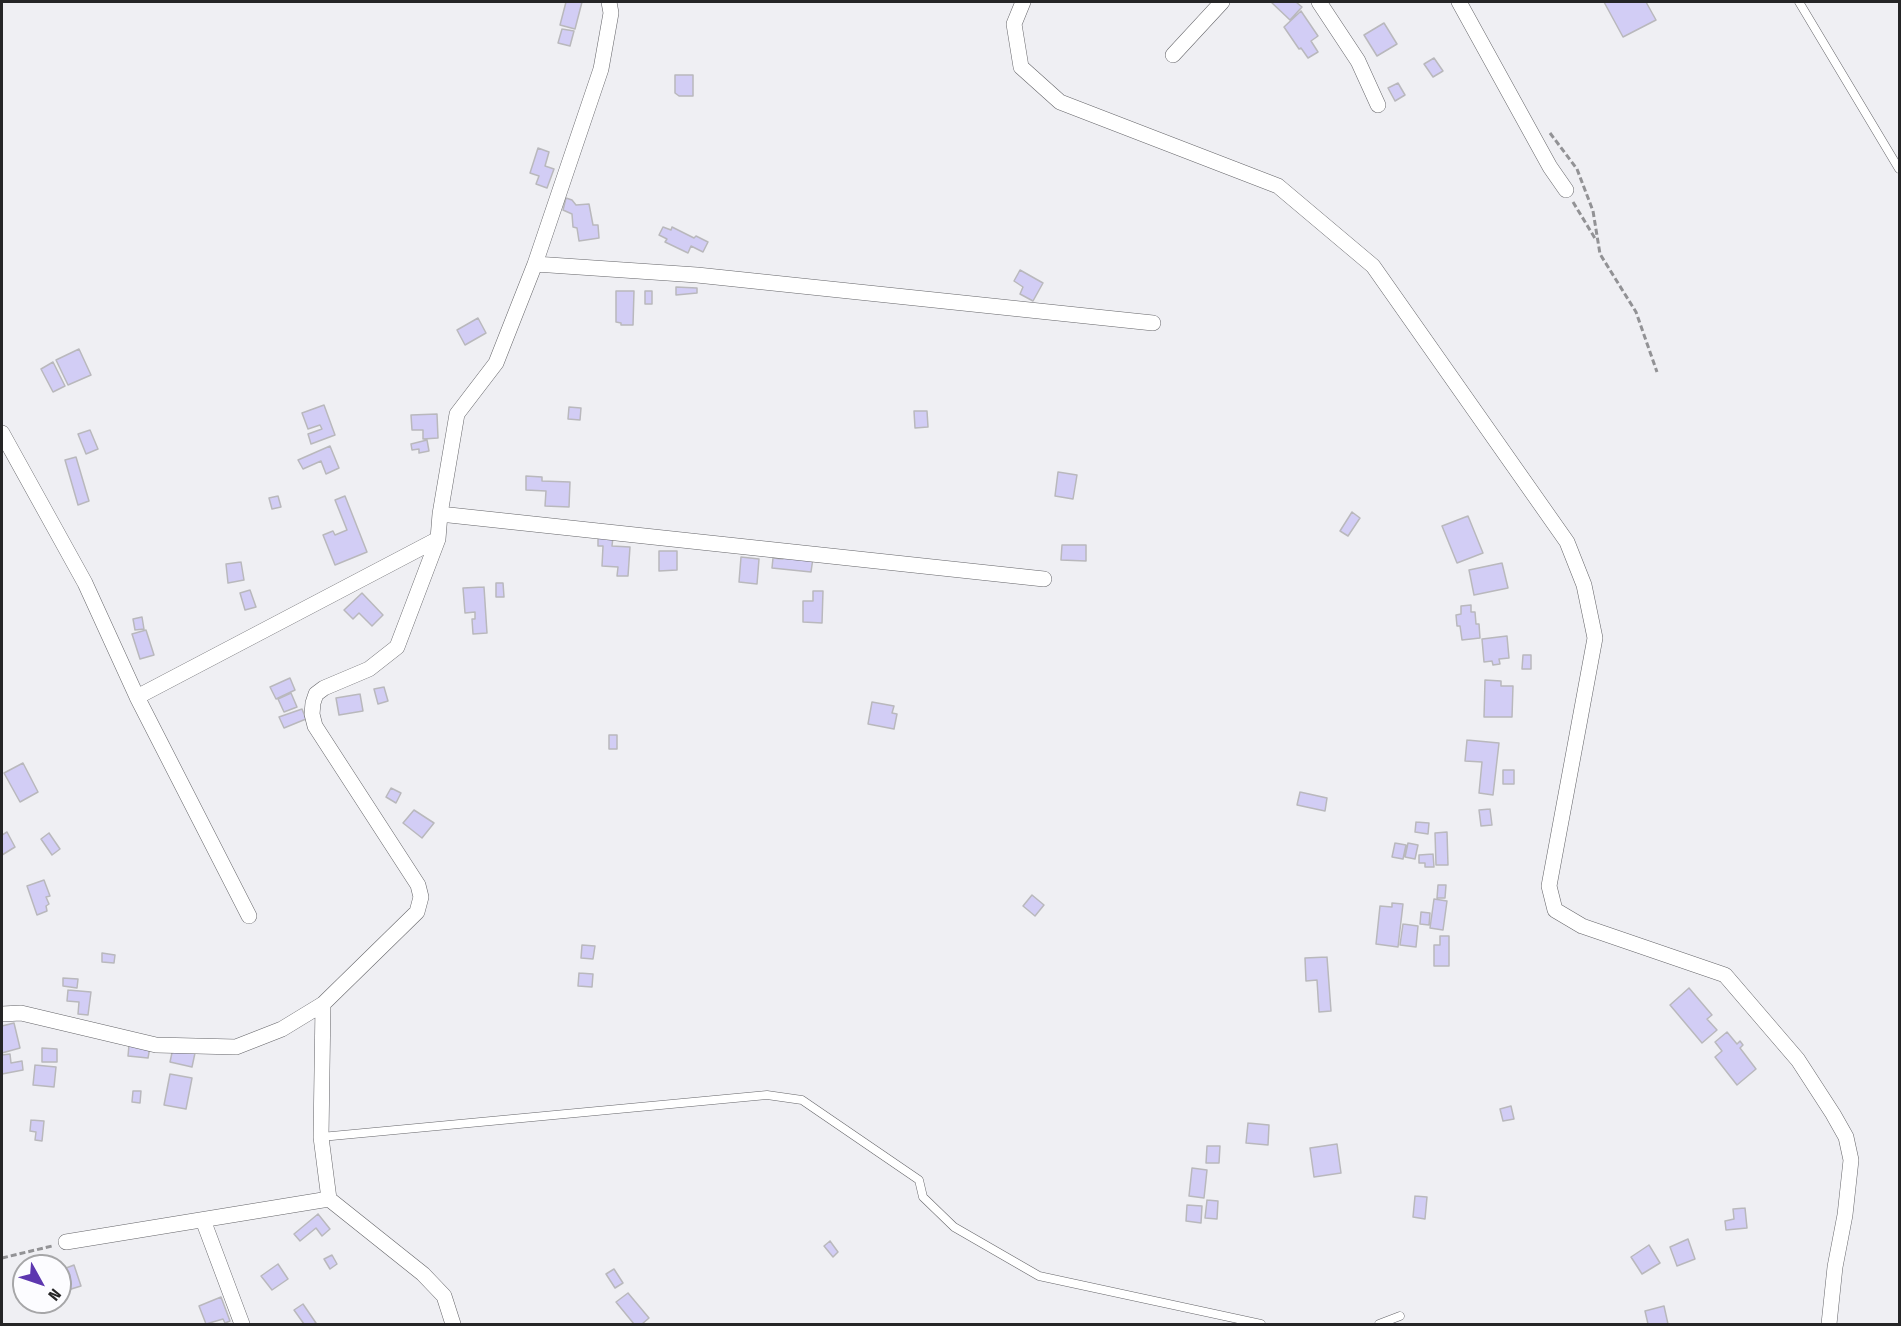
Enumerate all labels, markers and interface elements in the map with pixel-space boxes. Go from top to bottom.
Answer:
north arrow [12,1254,72,1314]
text: N [44,1285,65,1304]

